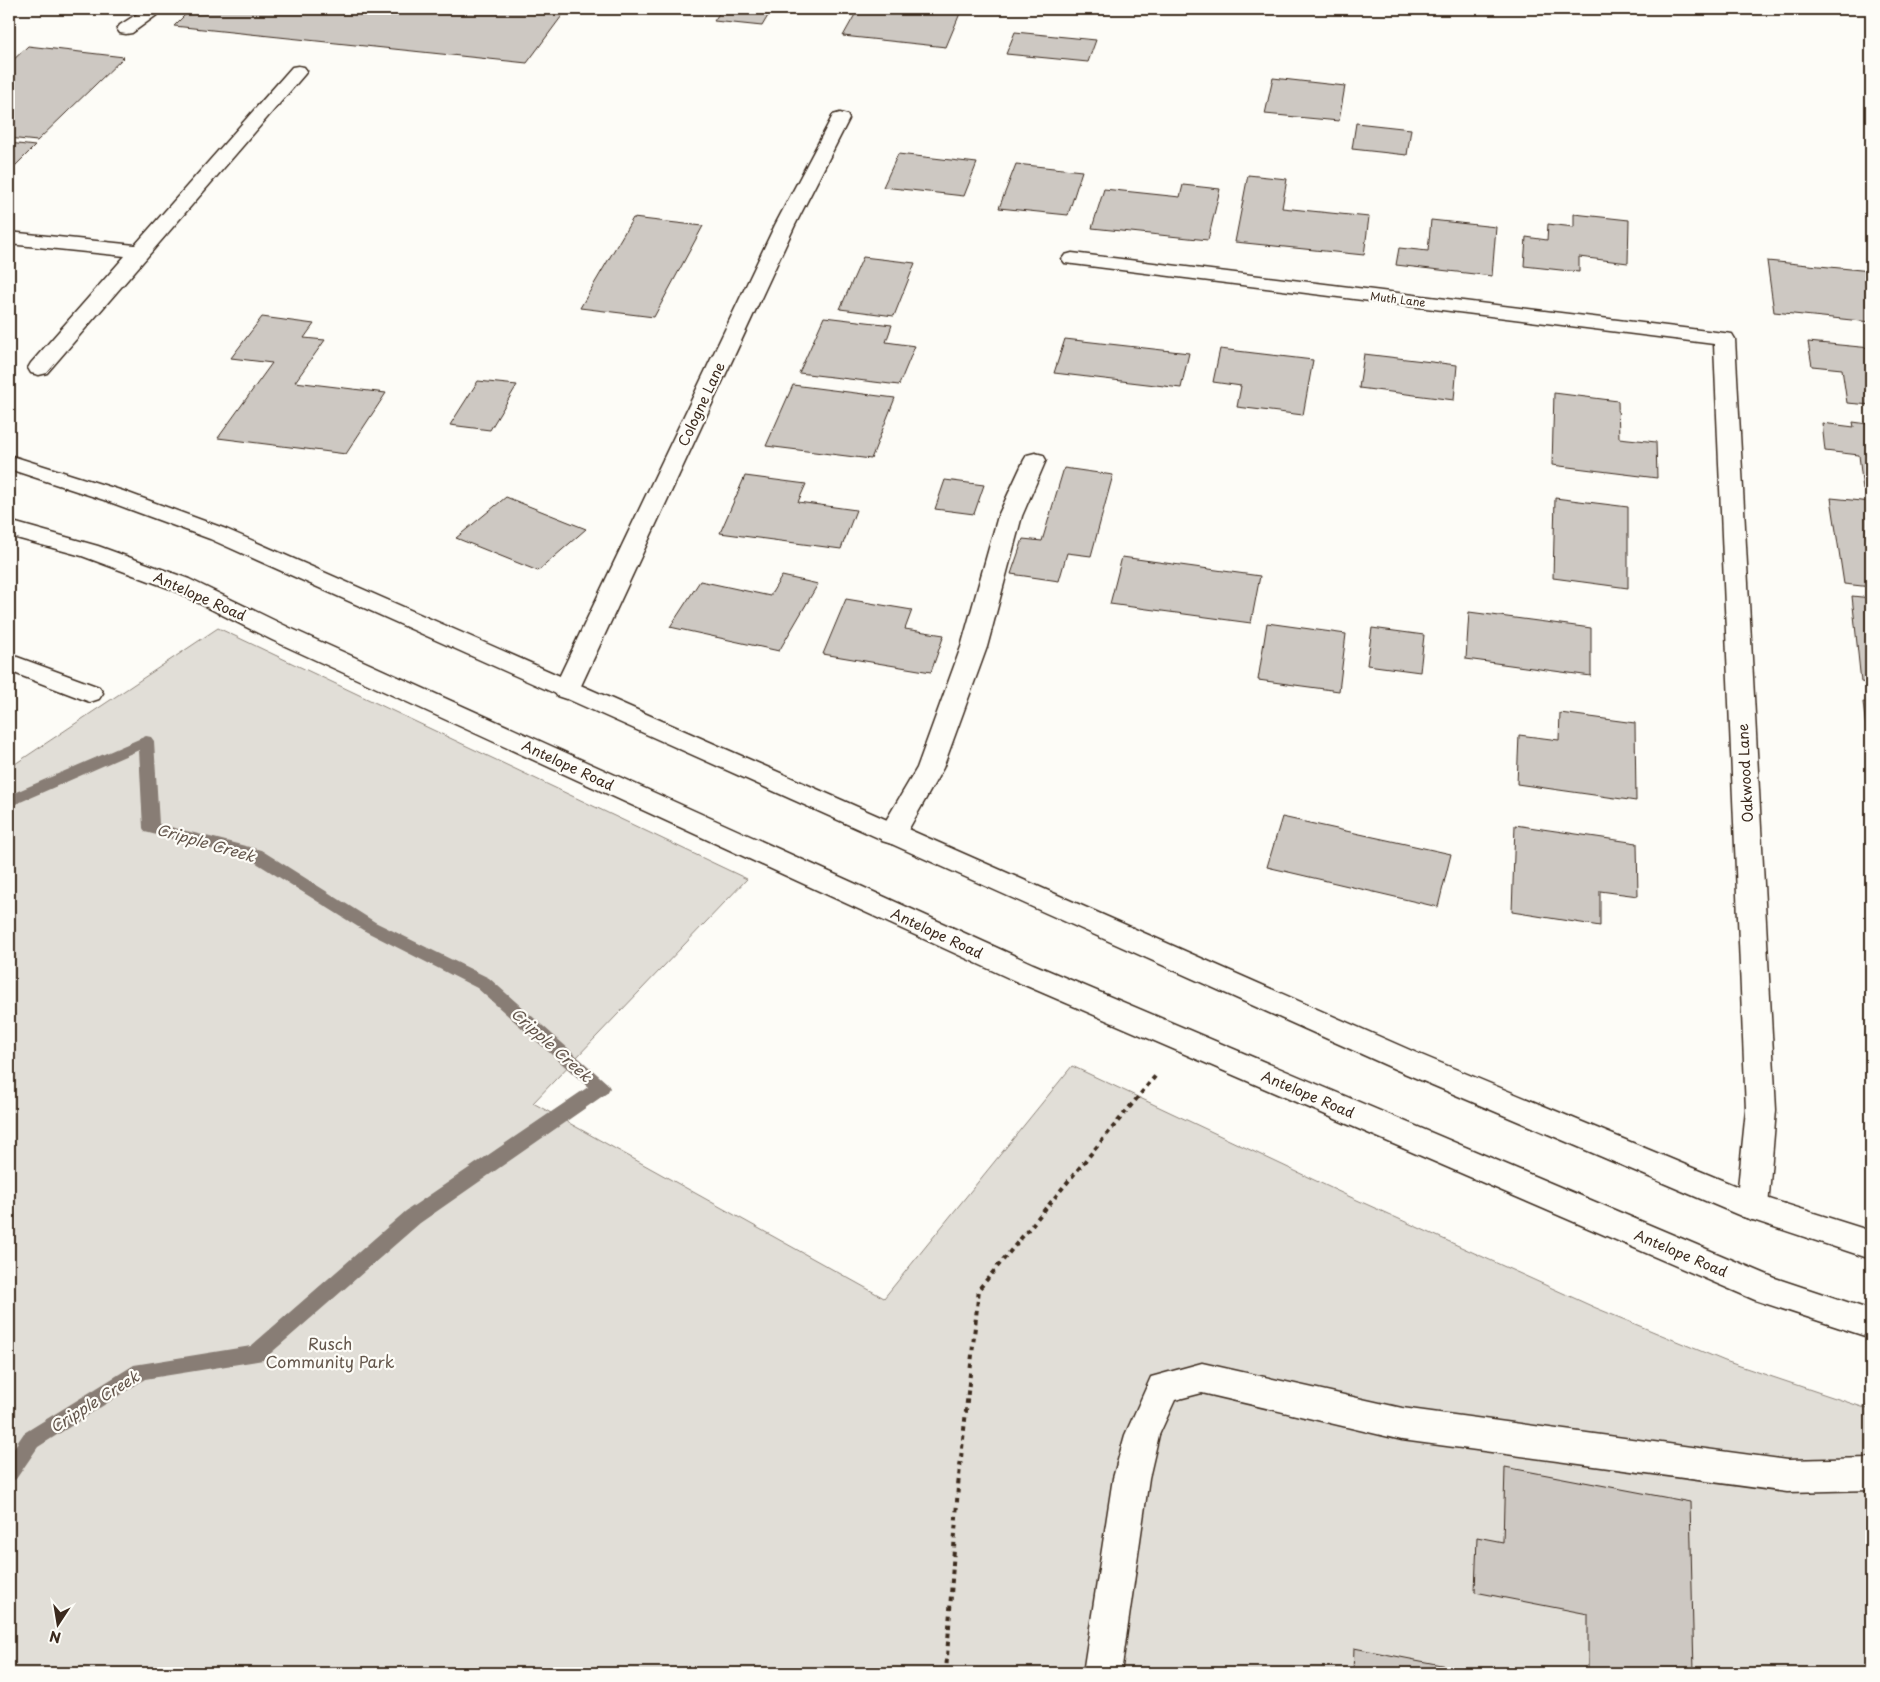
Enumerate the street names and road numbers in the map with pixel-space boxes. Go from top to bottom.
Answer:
street label: Muth Lane [1369,287,1427,311]
street label: Cologne Lane [672,358,730,450]
street label: Antelope Road [150,566,250,626]
street label: Oakwood Lane [1732,723,1758,823]
street label: Antelope Road [519,735,617,795]
street label: Antelope Road [888,903,986,963]
street label: Antelope Road [1258,1065,1358,1123]
street label: Antelope Road [1631,1224,1731,1282]

